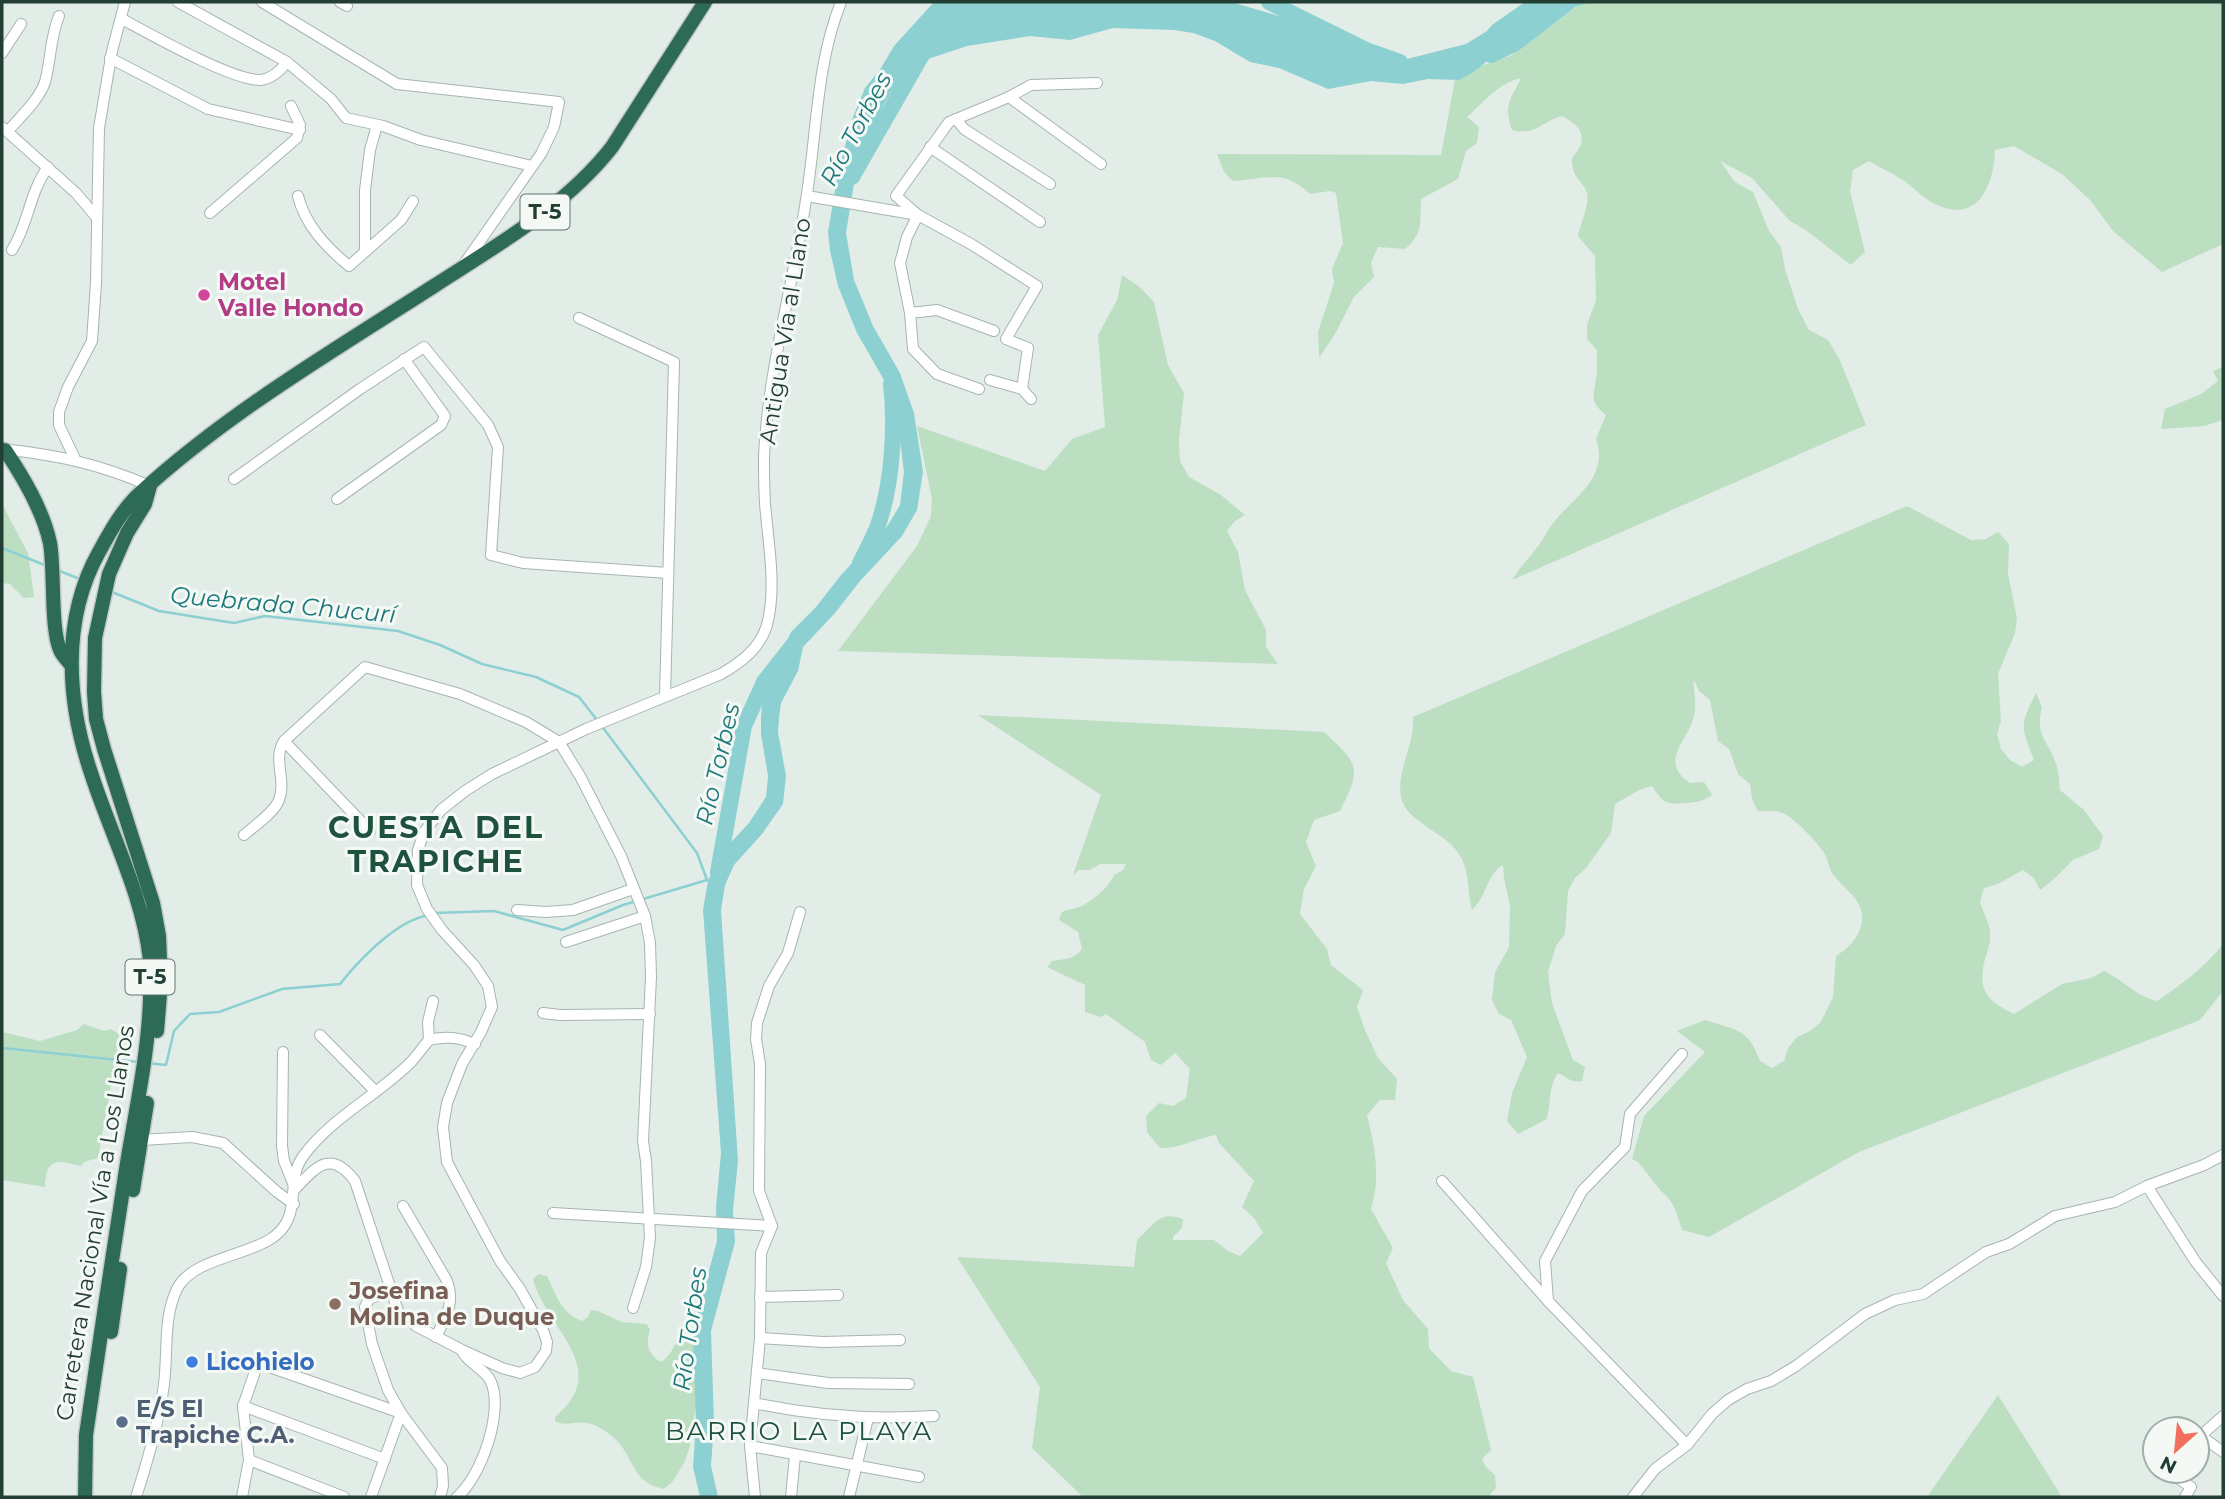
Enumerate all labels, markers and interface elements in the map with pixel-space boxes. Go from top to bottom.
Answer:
water label: Río Torbes [814,67,898,191]
road number: T-5 [520,194,570,230]
street label: Antigua Vía al Llano [753,216,817,446]
place label: Motel Valle Hondo [217,268,364,322]
marker: Motel Valle Hondo [196,287,212,303]
water label: Quebrada Chucurí [169,580,401,629]
water label: Río Torbes [689,700,746,828]
district label: CUESTA DEL TRAPICHE [328,809,544,880]
road number: T-5 [125,960,174,995]
street label: Carretera Nacional Vía a Los Llanos [50,1023,140,1423]
water label: Río Torbes [666,1265,713,1393]
place label: Josefina Molina de Duque [348,1277,554,1331]
marker: Josefina Molina de Duque [327,1296,343,1312]
place label: Licohielo [206,1348,315,1376]
marker: Licohielo [184,1354,200,1370]
place label: E/S El Trapiche C.A. [136,1395,295,1449]
marker: E/S El Trapiche C.A. [114,1414,130,1430]
district label: BARRIO LA PLAYA [665,1415,933,1447]
north arrow [2141,1415,2211,1485]
text: N [2156,1451,2181,1478]

